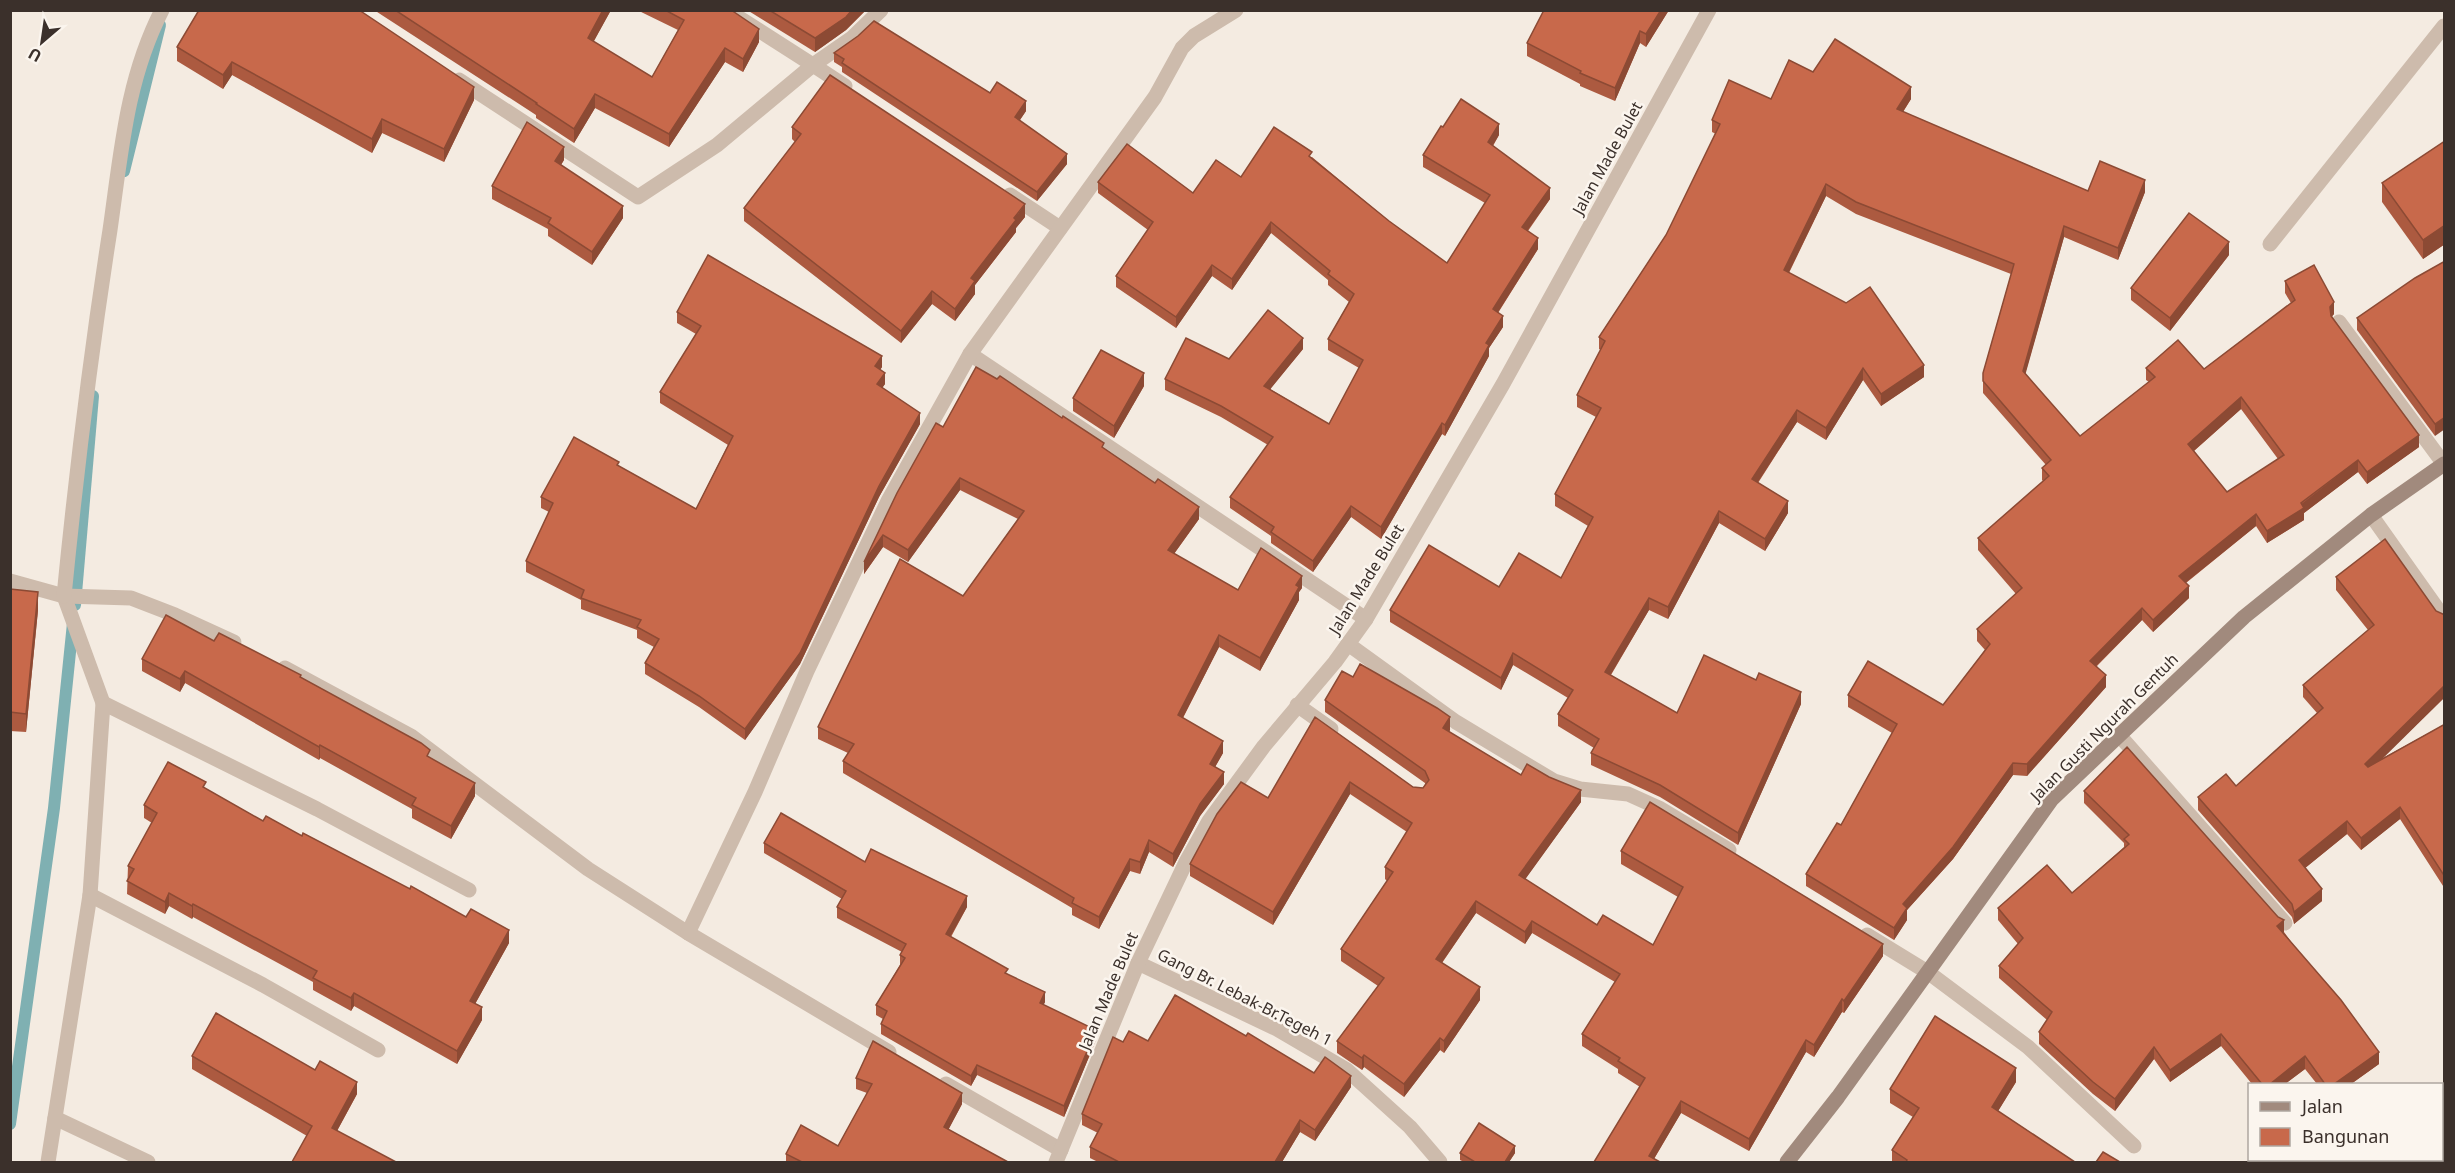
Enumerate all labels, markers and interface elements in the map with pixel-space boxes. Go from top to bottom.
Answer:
north arrow [12,12,72,72]
text: U [24,43,45,68]
street label: Jalan Made Bulet [1566,97,1647,220]
street label: Jalan Made Bulet [1322,519,1409,640]
street label: Jalan Gusti Ngurah Gentuh [2024,648,2183,807]
street label: Jalan Made Bulet [1072,928,1143,1055]
street label: Gang Br. Lebak-Br.Tegeh 1 [1154,943,1336,1051]
legend [2248,1083,2443,1161]
text: Jalan [2300,1094,2343,1118]
text: Bangunan [2302,1124,2389,1148]

